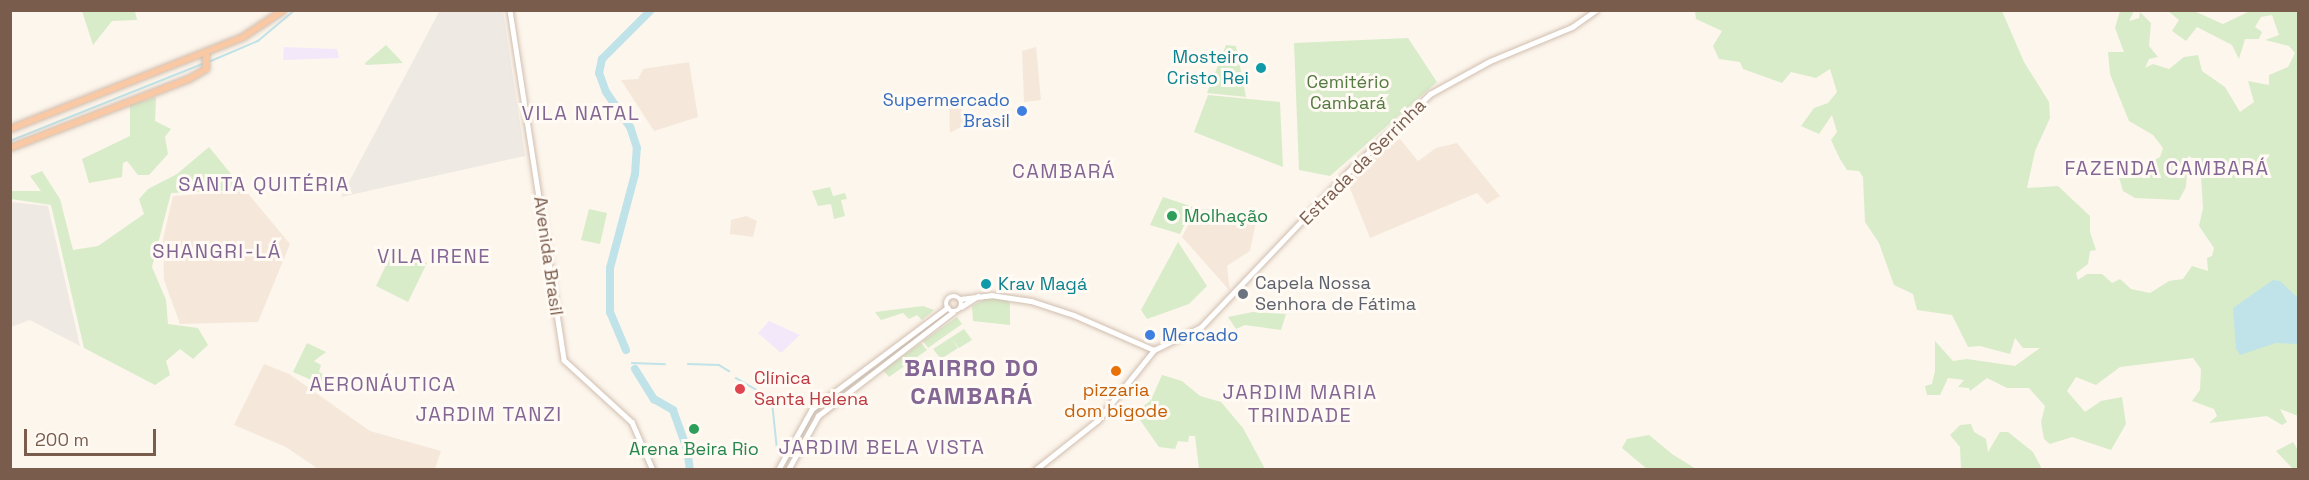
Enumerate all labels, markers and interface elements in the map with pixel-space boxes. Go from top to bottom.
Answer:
place label: Mosteiro Cristo Rei [1167,47,1249,90]
marker: Mosteiro Cristo Rei [1254,61,1268,75]
park label: Cemitério Cambará [1306,72,1390,115]
place label: Supermercado Brasil [883,90,1010,132]
street label: Estrada da Serrinha [1295,94,1431,230]
district label: VILA NATAL [521,101,641,125]
marker: Supermercado Brasil [1015,104,1029,118]
district label: FAZENDA CAMBARÁ [2064,156,2270,180]
district label: CAMBARÁ [1012,159,1116,183]
district label: SANTA QUITÉRIA [178,172,350,196]
street label: Avenida Brasil [529,195,567,317]
place label: Molhação [1184,205,1268,227]
marker: Molhação [1165,209,1179,223]
district label: SHANGRI-LÁ [152,239,282,263]
district label: VILA IRENE [377,244,491,268]
place label: Krav Magá [998,273,1087,295]
place label: Capela Nossa Senhora de Fátima [1255,273,1416,316]
marker: Krav Magá [979,277,993,291]
marker: Capela Nossa Senhora de Fátima [1236,287,1250,301]
place label: Mercado [1162,324,1238,346]
marker: Mercado [1143,328,1157,342]
district label: BAIRRO DO CAMBARÁ [904,354,1040,410]
marker: pizzaria dom bigode [1109,364,1123,378]
place label: Clínica Santa Helena [754,368,868,410]
district label: AERONÁUTICA [309,372,457,396]
marker: Clínica Santa Helena [731,380,749,398]
place label: pizzaria dom bigode [1064,380,1168,422]
district label: JARDIM MARIA TRINDADE [1222,381,1378,428]
district label: JARDIM TANZI [415,402,563,426]
scale bar [27,417,159,455]
marker: Arena Beira Rio [687,422,701,436]
text: 200 m [35,428,89,451]
district label: JARDIM BELA VISTA [778,435,986,459]
place label: Arena Beira Rio [629,438,759,460]

